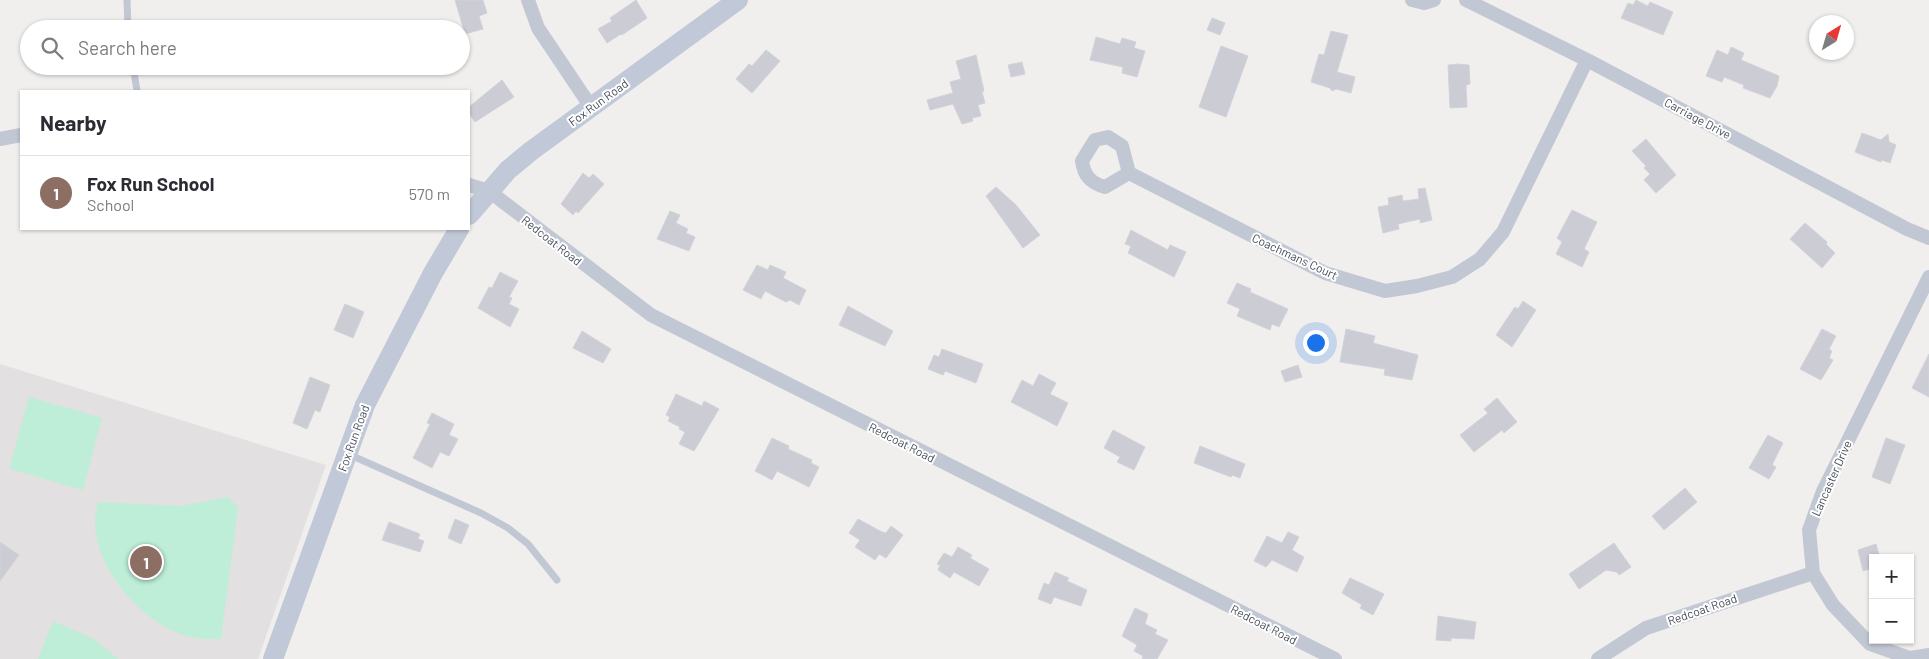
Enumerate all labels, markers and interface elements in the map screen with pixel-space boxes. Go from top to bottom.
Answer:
north arrow [1809,15,1854,60]
search box [20,20,470,75]
icon: search [38,34,66,62]
text: Search here [78,36,177,59]
street label: Fox Run Road [566,76,630,128]
street label: Carriage Drive [1662,95,1734,141]
text: Nearby [40,110,106,135]
text: Fox Run School [87,172,214,195]
text: 1 [53,184,59,203]
text: 570 m [409,184,450,203]
text: School [87,195,134,214]
street label: Redcoat Road [519,212,585,268]
street label: Coachmans Court [1250,230,1340,282]
your location [1303,330,1329,356]
street label: Fox Run Road [334,403,372,473]
street label: Redcoat Road [867,419,937,465]
street label: Lancaster Drive [1808,438,1854,518]
pin: 1 [130,543,162,581]
map controls [1869,554,1914,644]
button: + [1869,554,1914,599]
street label: Redcoat Road [1665,591,1739,627]
button: − [1869,599,1914,644]
street label: Redcoat Road [1229,601,1299,647]

